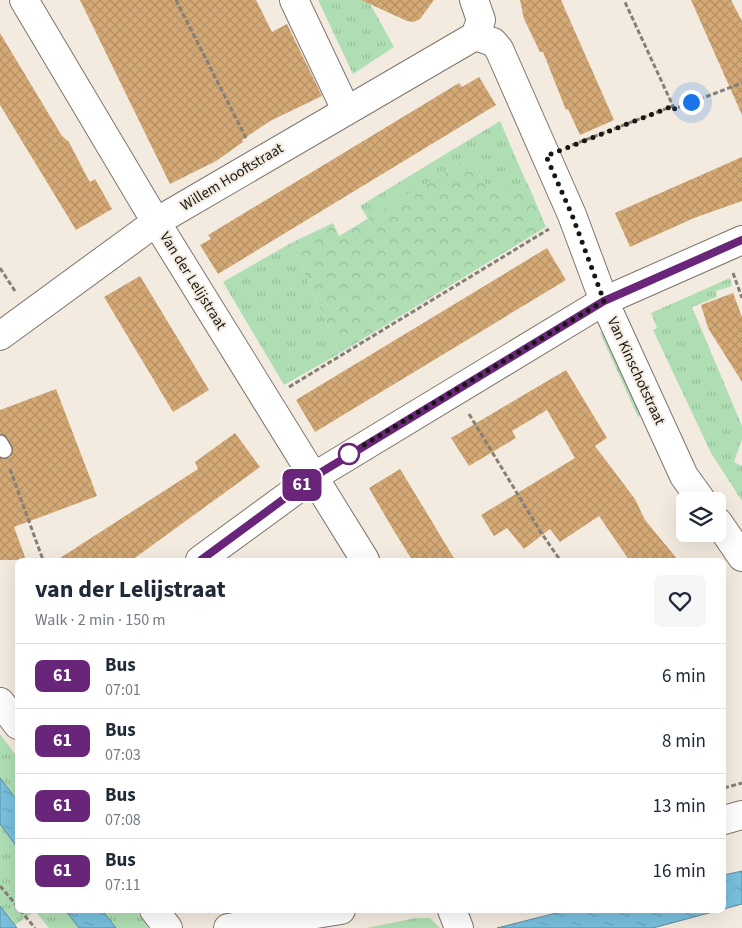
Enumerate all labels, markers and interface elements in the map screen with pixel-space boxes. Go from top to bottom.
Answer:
your location [679,90,704,115]
street label: Willem Hooftstraat [177,138,287,216]
street label: Van der Lelijstraat [154,228,232,334]
street label: Van Kinschotstraat [602,314,670,428]
unlabelled marker [338,443,360,465]
line badge: 61 [280,469,324,501]
text: 61 [292,472,312,497]
map controls [676,492,726,542]
button: layers [676,492,726,542]
text: van der Lelijstraat [35,572,226,607]
button: heart [654,575,706,627]
text: Walk · 2 min · 150 m [35,609,166,631]
text: Bus [105,652,136,679]
text: 61 [53,663,72,688]
text: 6 min [662,663,706,690]
text: 07:01 [105,679,141,701]
text: Bus [105,717,136,744]
text: 61 [53,728,72,753]
text: 8 min [662,728,706,755]
text: 07:03 [105,744,141,766]
text: Bus [105,782,136,809]
text: 61 [53,793,72,818]
text: 13 min [652,793,706,820]
text: 07:08 [105,809,141,831]
text: Bus [105,847,136,874]
text: 61 [53,858,72,883]
text: 16 min [652,858,706,885]
text: 07:11 [105,874,141,896]

